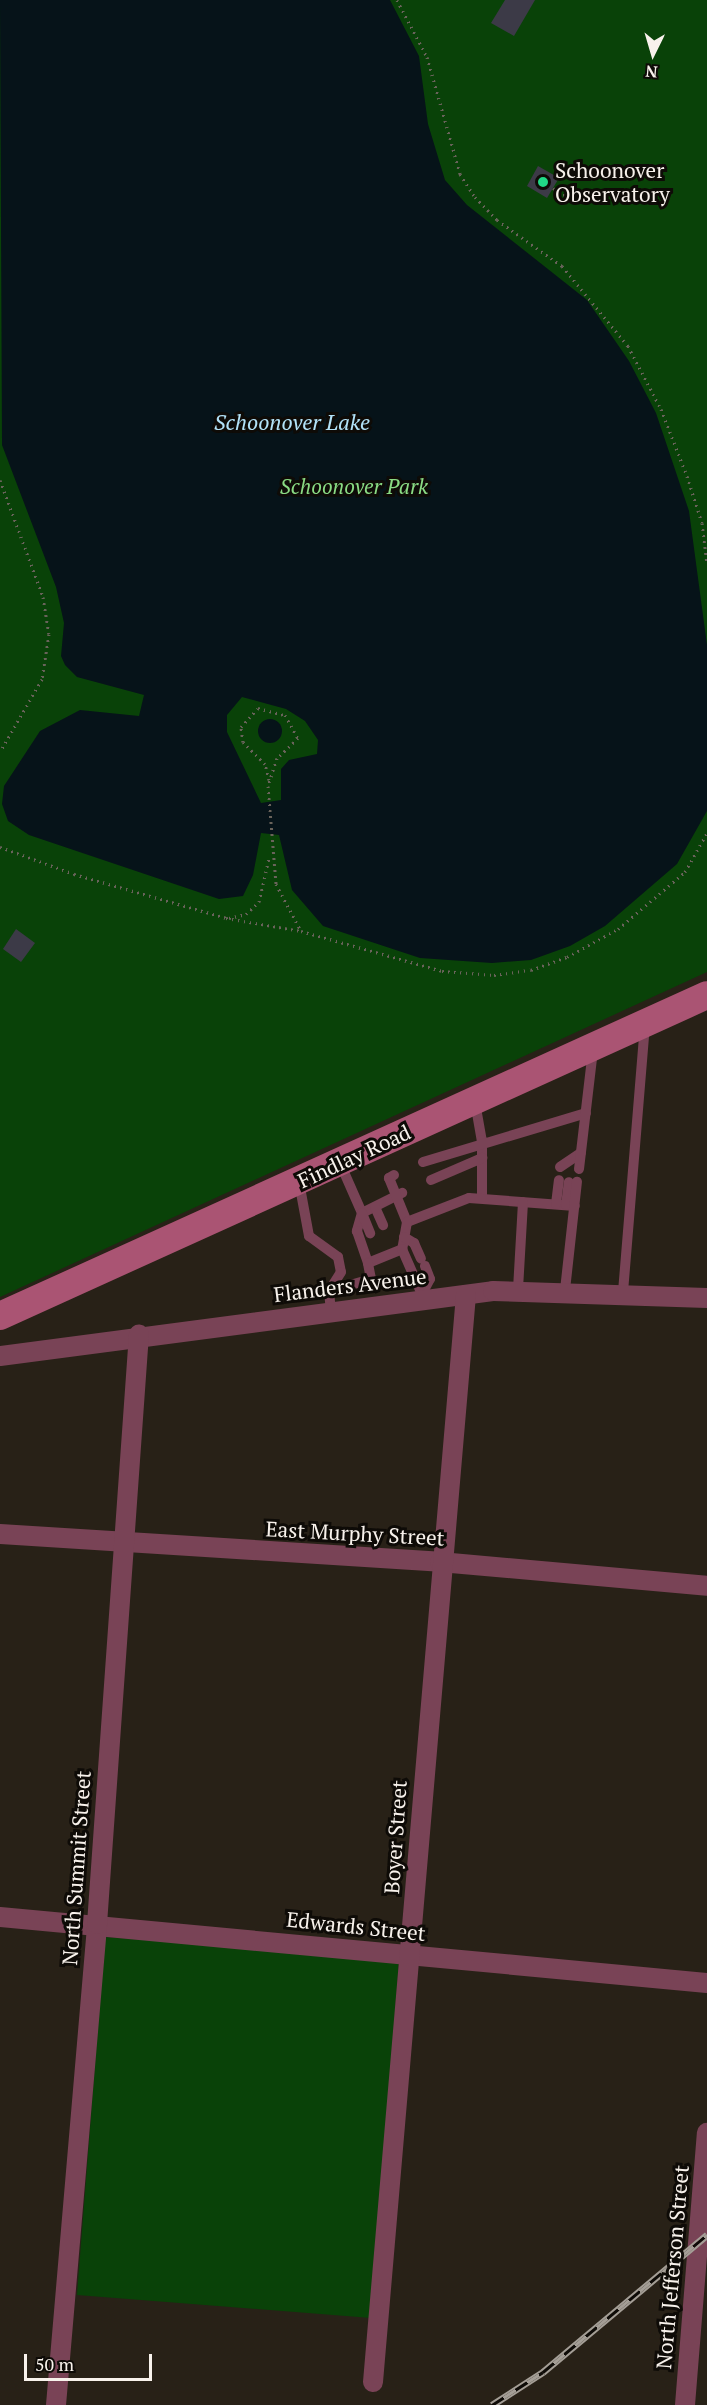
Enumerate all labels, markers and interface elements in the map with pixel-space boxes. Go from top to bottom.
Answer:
north arrow [623,24,683,84]
text: N [644,60,658,83]
place label: Schoonover Observatory [555,157,670,207]
marker: Schoonover Observatory [536,175,550,189]
water label: Schoonover Lake [214,409,370,435]
park label: Schoonover Park [280,473,428,499]
street label: Findlay Road [294,1119,414,1193]
street label: Flanders Avenue [272,1263,428,1307]
street label: East Murphy Street [265,1516,445,1550]
street label: North Summit Street [57,1770,95,1966]
street label: Boyer Street [378,1779,412,1895]
street label: Edwards Street [285,1906,427,1946]
street label: North Jefferson Street [651,2164,693,2370]
scale bar [27,2342,154,2380]
text: 50 m [35,2352,74,2376]

